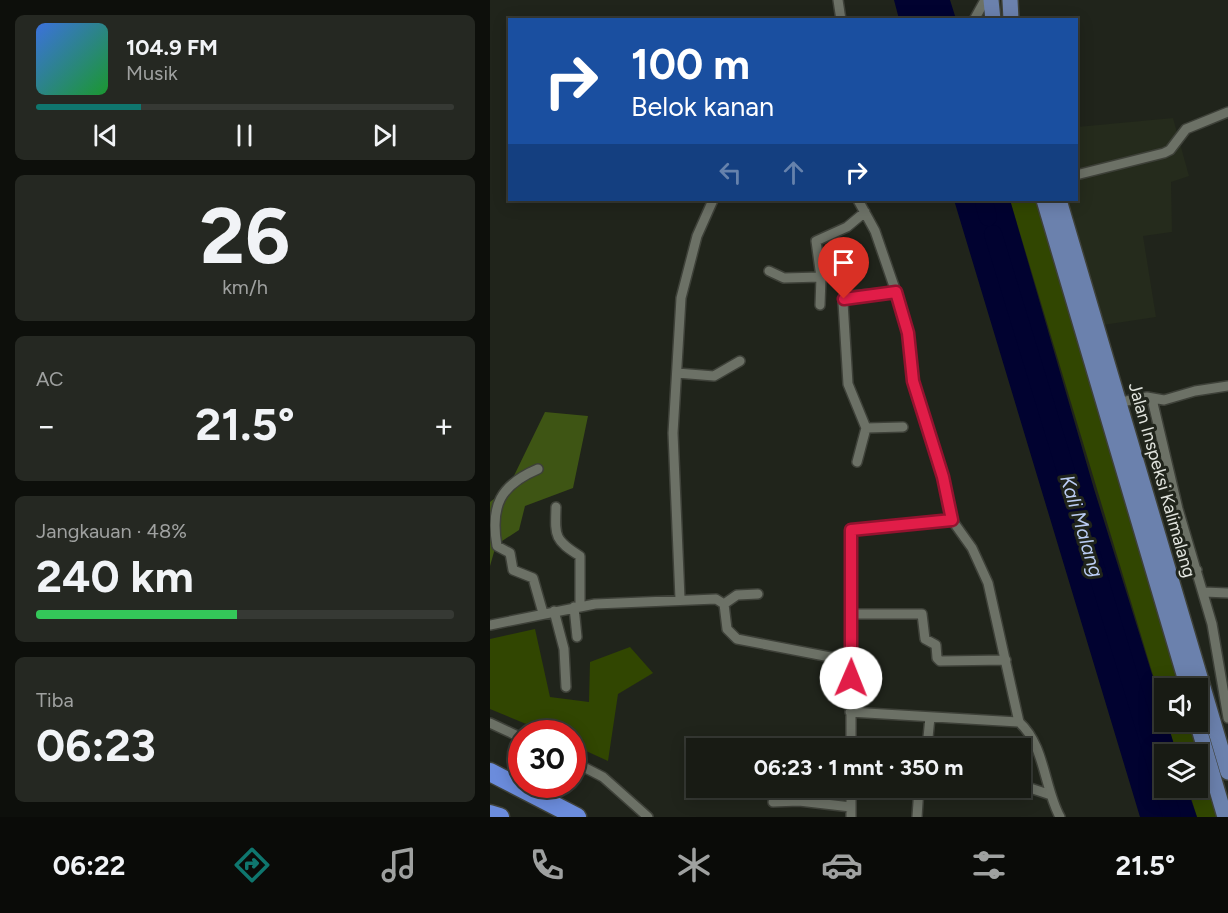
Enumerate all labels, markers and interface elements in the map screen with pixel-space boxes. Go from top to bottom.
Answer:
text: 104.9 FM [126,34,218,61]
text: 100 m [631,39,750,90]
icon: right [532,42,610,120]
text: Musik [126,61,178,85]
text: Belok kanan [631,90,774,123]
icon: previous [89,119,122,152]
icon: pause [228,119,261,152]
icon: next [368,119,401,152]
icon: left [714,156,747,189]
icon: ahead [777,156,810,189]
icon: right [840,156,873,189]
text: 26 [200,189,290,283]
pin [818,237,869,299]
icon: arrive [827,246,860,279]
text: km/h [222,275,268,299]
text: AC [36,367,64,391]
street label: Jalan Inspeksi Kalimalang [1124,380,1200,580]
text: 21.5° [195,397,295,451]
text: − [36,406,57,445]
text: + [433,406,454,445]
water label: Kali Malang [1055,472,1109,580]
text: Jangkauan · 48% [36,519,187,543]
text: 240 km [36,549,194,603]
position arrow [819,646,883,710]
map controls [1154,678,1208,798]
button: sound [1154,678,1208,732]
text: Tiba [36,688,74,712]
text: 06:23 [36,718,156,772]
speed limit sign: 30 [508,720,586,798]
button: layers [1154,744,1208,798]
text: 06:23 · 1 mnt · 350 m [754,754,963,781]
icon: directions [231,844,273,886]
icon: music [378,844,420,886]
icon: phone [526,844,568,886]
icon: climate [673,844,715,886]
icon: car [821,844,863,886]
icon: filters [968,844,1010,886]
text: 06:22 [53,849,125,882]
text: 21.5° [1116,849,1175,882]

